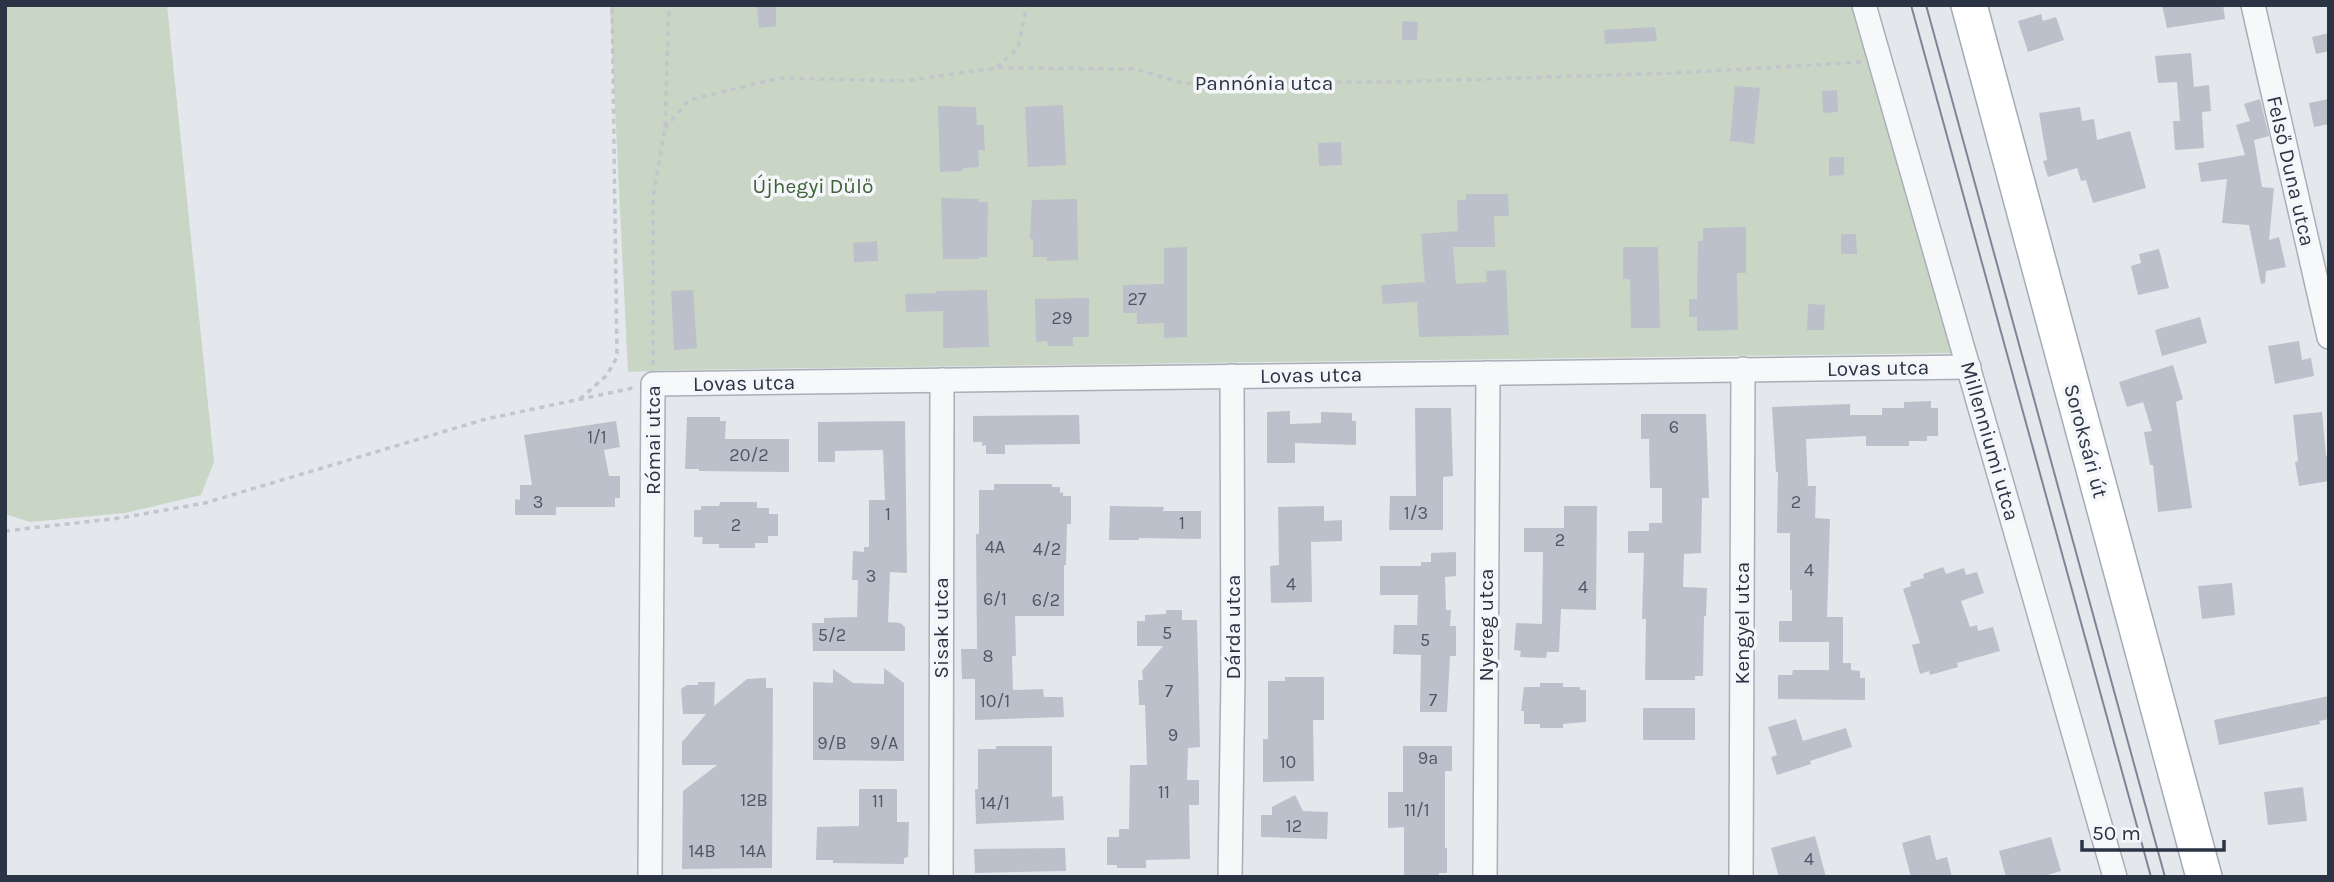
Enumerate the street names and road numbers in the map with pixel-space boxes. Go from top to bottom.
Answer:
street label: Pannónia utca [1195,71,1333,95]
street label: Felső Duna utca [2262,94,2320,248]
street label: Lovas utca [1827,355,1929,381]
street label: Millenniumi utca [1956,358,2024,524]
street label: Lovas utca [1260,362,1362,388]
street label: Lovas utca [693,370,795,396]
street label: Soroksári út [2059,381,2113,501]
street label: Római utca [641,385,665,495]
street label: Kengyel utca [1730,562,1754,684]
street label: Nyereg utca [1474,568,1498,682]
street label: Dárda utca [1221,574,1245,680]
street label: Sisak utca [929,577,953,679]

